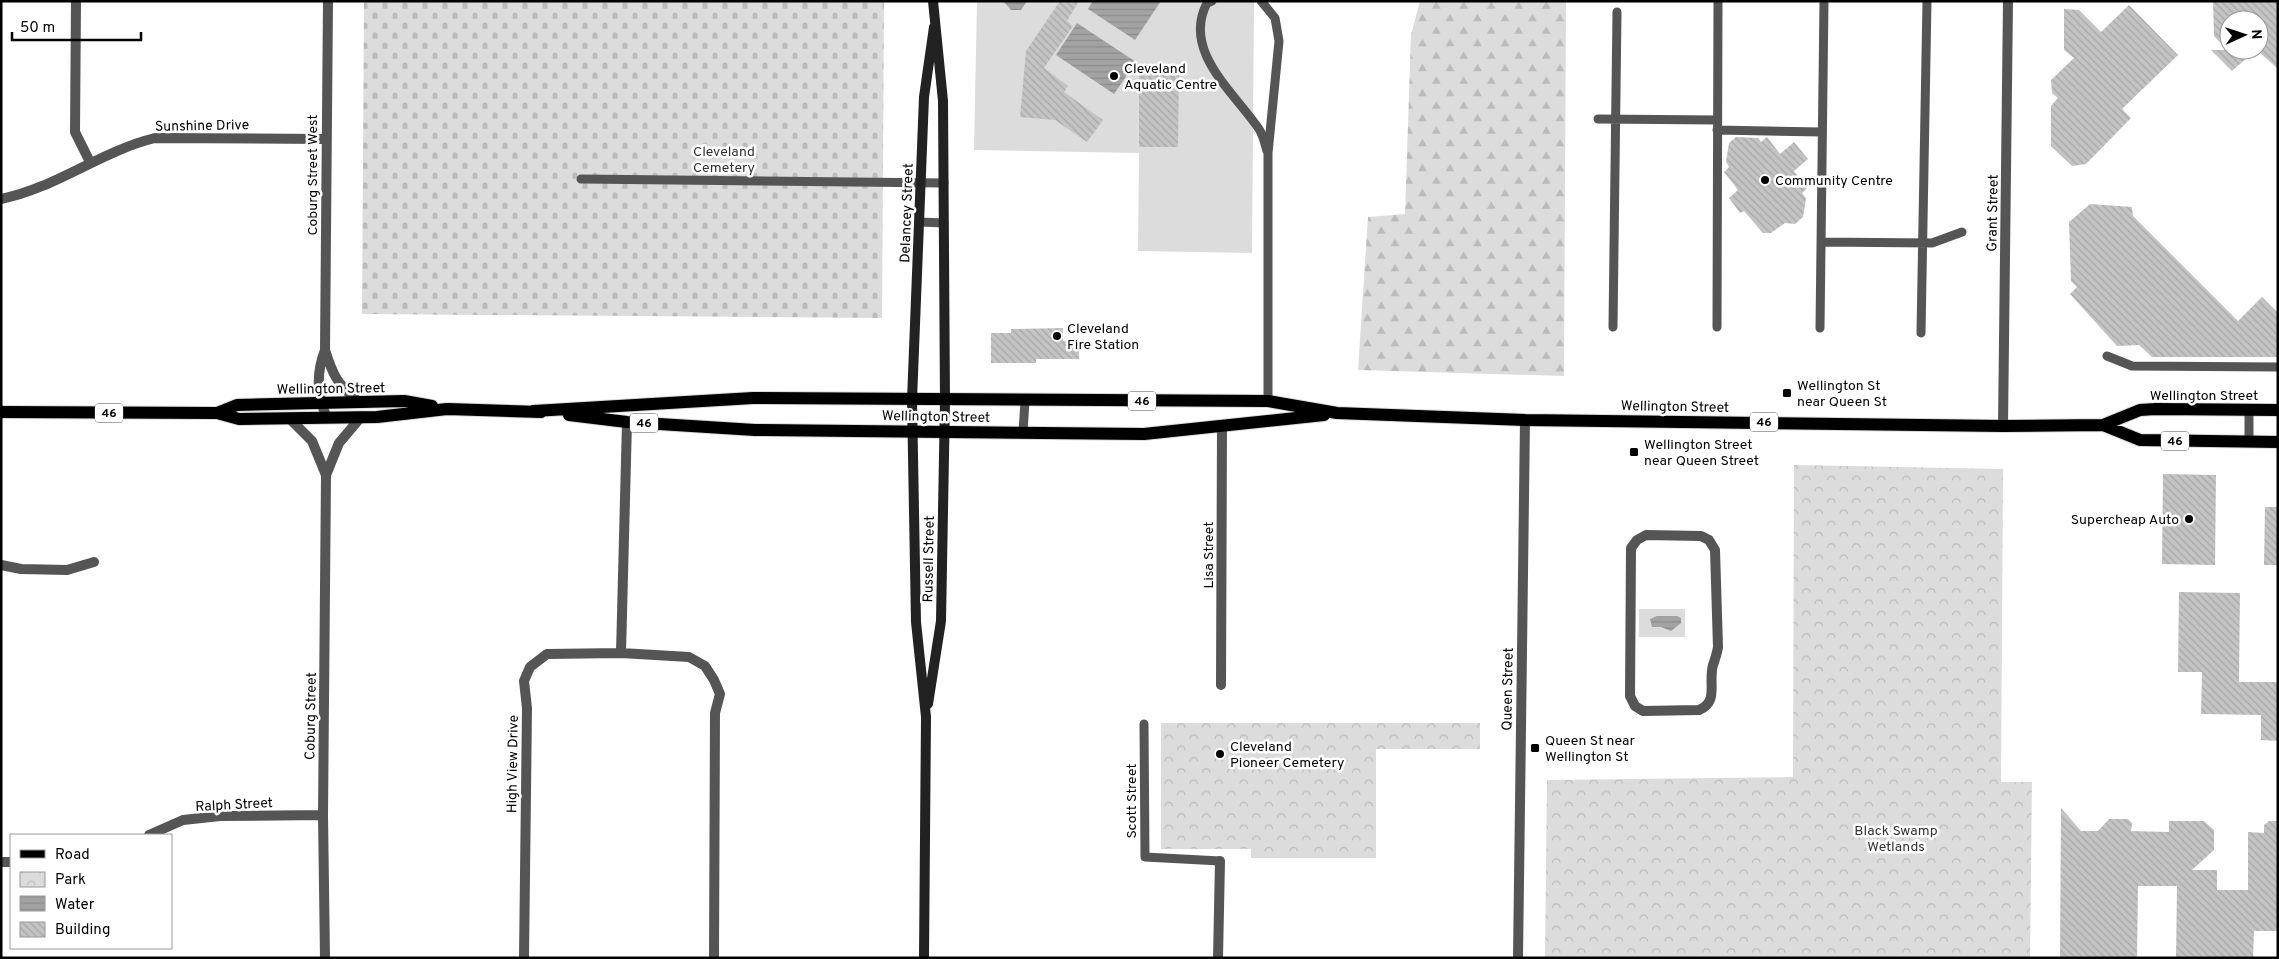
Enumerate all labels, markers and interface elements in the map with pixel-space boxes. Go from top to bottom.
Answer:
scale bar [12,10,141,42]
north arrow [2219,10,2269,60]
text: 50 m [20,19,55,38]
text: N [2247,29,2264,40]
place label: Cleveland Aquatic Centre [1124,61,1217,94]
marker: Cleveland Aquatic Centre [1108,70,1120,82]
street label: Coburg Street West [305,114,322,236]
street label: Sunshine Drive [155,117,249,136]
park label: Cleveland Cemetery [693,144,755,177]
street label: Delancey Street [897,163,918,263]
place label: Community Centre [1775,173,1893,190]
marker: Community Centre [1759,174,1771,186]
street label: Grant Street [1984,174,2003,252]
place label: Cleveland Fire Station [1067,321,1139,354]
marker: Cleveland Fire Station [1051,330,1063,342]
place label: Wellington St near Queen St [1797,378,1887,411]
street label: Wellington Street [277,380,385,399]
marker: Wellington St near Queen St [1781,387,1793,399]
street label: Wellington Street [2150,388,2258,405]
road number: 46 [1128,392,1156,411]
street label: Wellington Street [1621,398,1729,417]
road number: 46 [95,403,123,422]
street label: Wellington Street [882,408,990,427]
road number: 46 [1750,412,1778,432]
road number: 46 [630,413,658,432]
road number: 46 [2161,432,2189,451]
place label: Wellington Street near Queen Street [1644,437,1759,470]
marker: Wellington Street near Queen Street [1628,446,1640,458]
place label: Supercheap Auto [2071,512,2179,529]
marker: Supercheap Auto [2183,513,2195,525]
street label: Russell Street [920,516,939,603]
street label: Lisa Street [1201,521,1218,589]
street label: Queen Street [1499,647,1518,731]
street label: Coburg Street [302,672,321,760]
street label: High View Drive [504,715,523,813]
place label: Queen St near Wellington St [1545,733,1636,766]
place label: Cleveland Pioneer Cemetery [1230,739,1344,772]
marker: Queen St near Wellington St [1529,742,1541,754]
marker: Cleveland Pioneer Cemetery [1214,748,1226,760]
street label: Scott Street [1124,763,1141,839]
street label: Ralph Street [195,795,273,816]
park label: Black Swamp Wetlands [1854,823,1938,856]
legend [10,834,172,949]
text: Road [55,846,90,865]
text: Park [55,871,86,890]
text: Water [55,896,95,915]
text: Building [55,921,110,940]

